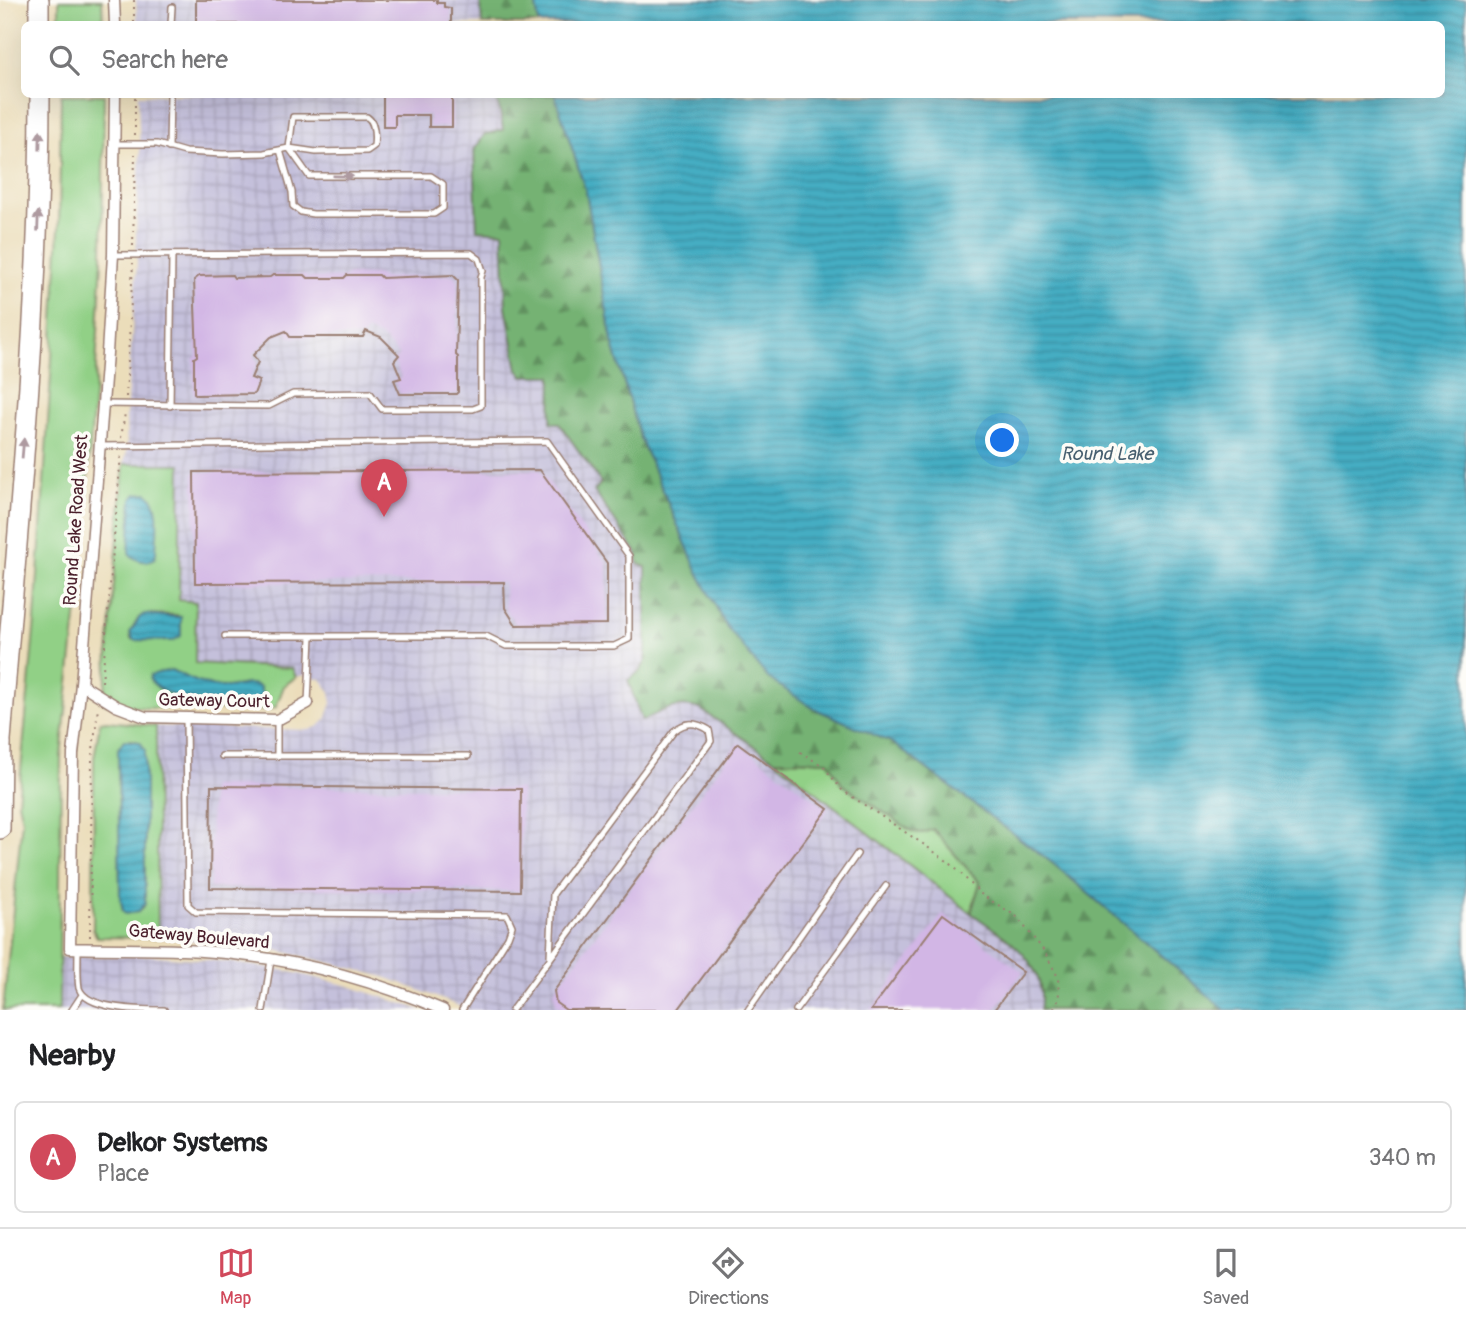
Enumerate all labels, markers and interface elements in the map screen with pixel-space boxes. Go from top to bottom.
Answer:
search box [21,21,1445,98]
icon: search [45,41,83,79]
text: Search here [101,44,228,76]
one-way arrow [34,129,46,151]
one-way arrow [332,170,354,182]
one-way arrow [33,209,44,231]
your location [985,423,1019,457]
street label: Round Lake Road West [59,433,94,606]
one-way arrow [18,436,29,458]
water label: Round Lake [1061,442,1155,466]
pin: A [361,459,407,517]
street label: Gateway Court [158,689,271,713]
street label: Gateway Boulevard [128,919,270,955]
text: Nearby [28,1037,115,1074]
text: Delkor Systems [97,1127,267,1159]
text: A [46,1143,60,1172]
text: 340 m [1369,1143,1436,1172]
text: Place [97,1159,149,1188]
tab: Map [217,1244,255,1310]
tab: Directions [688,1244,769,1310]
tab: Saved [1202,1244,1249,1310]

